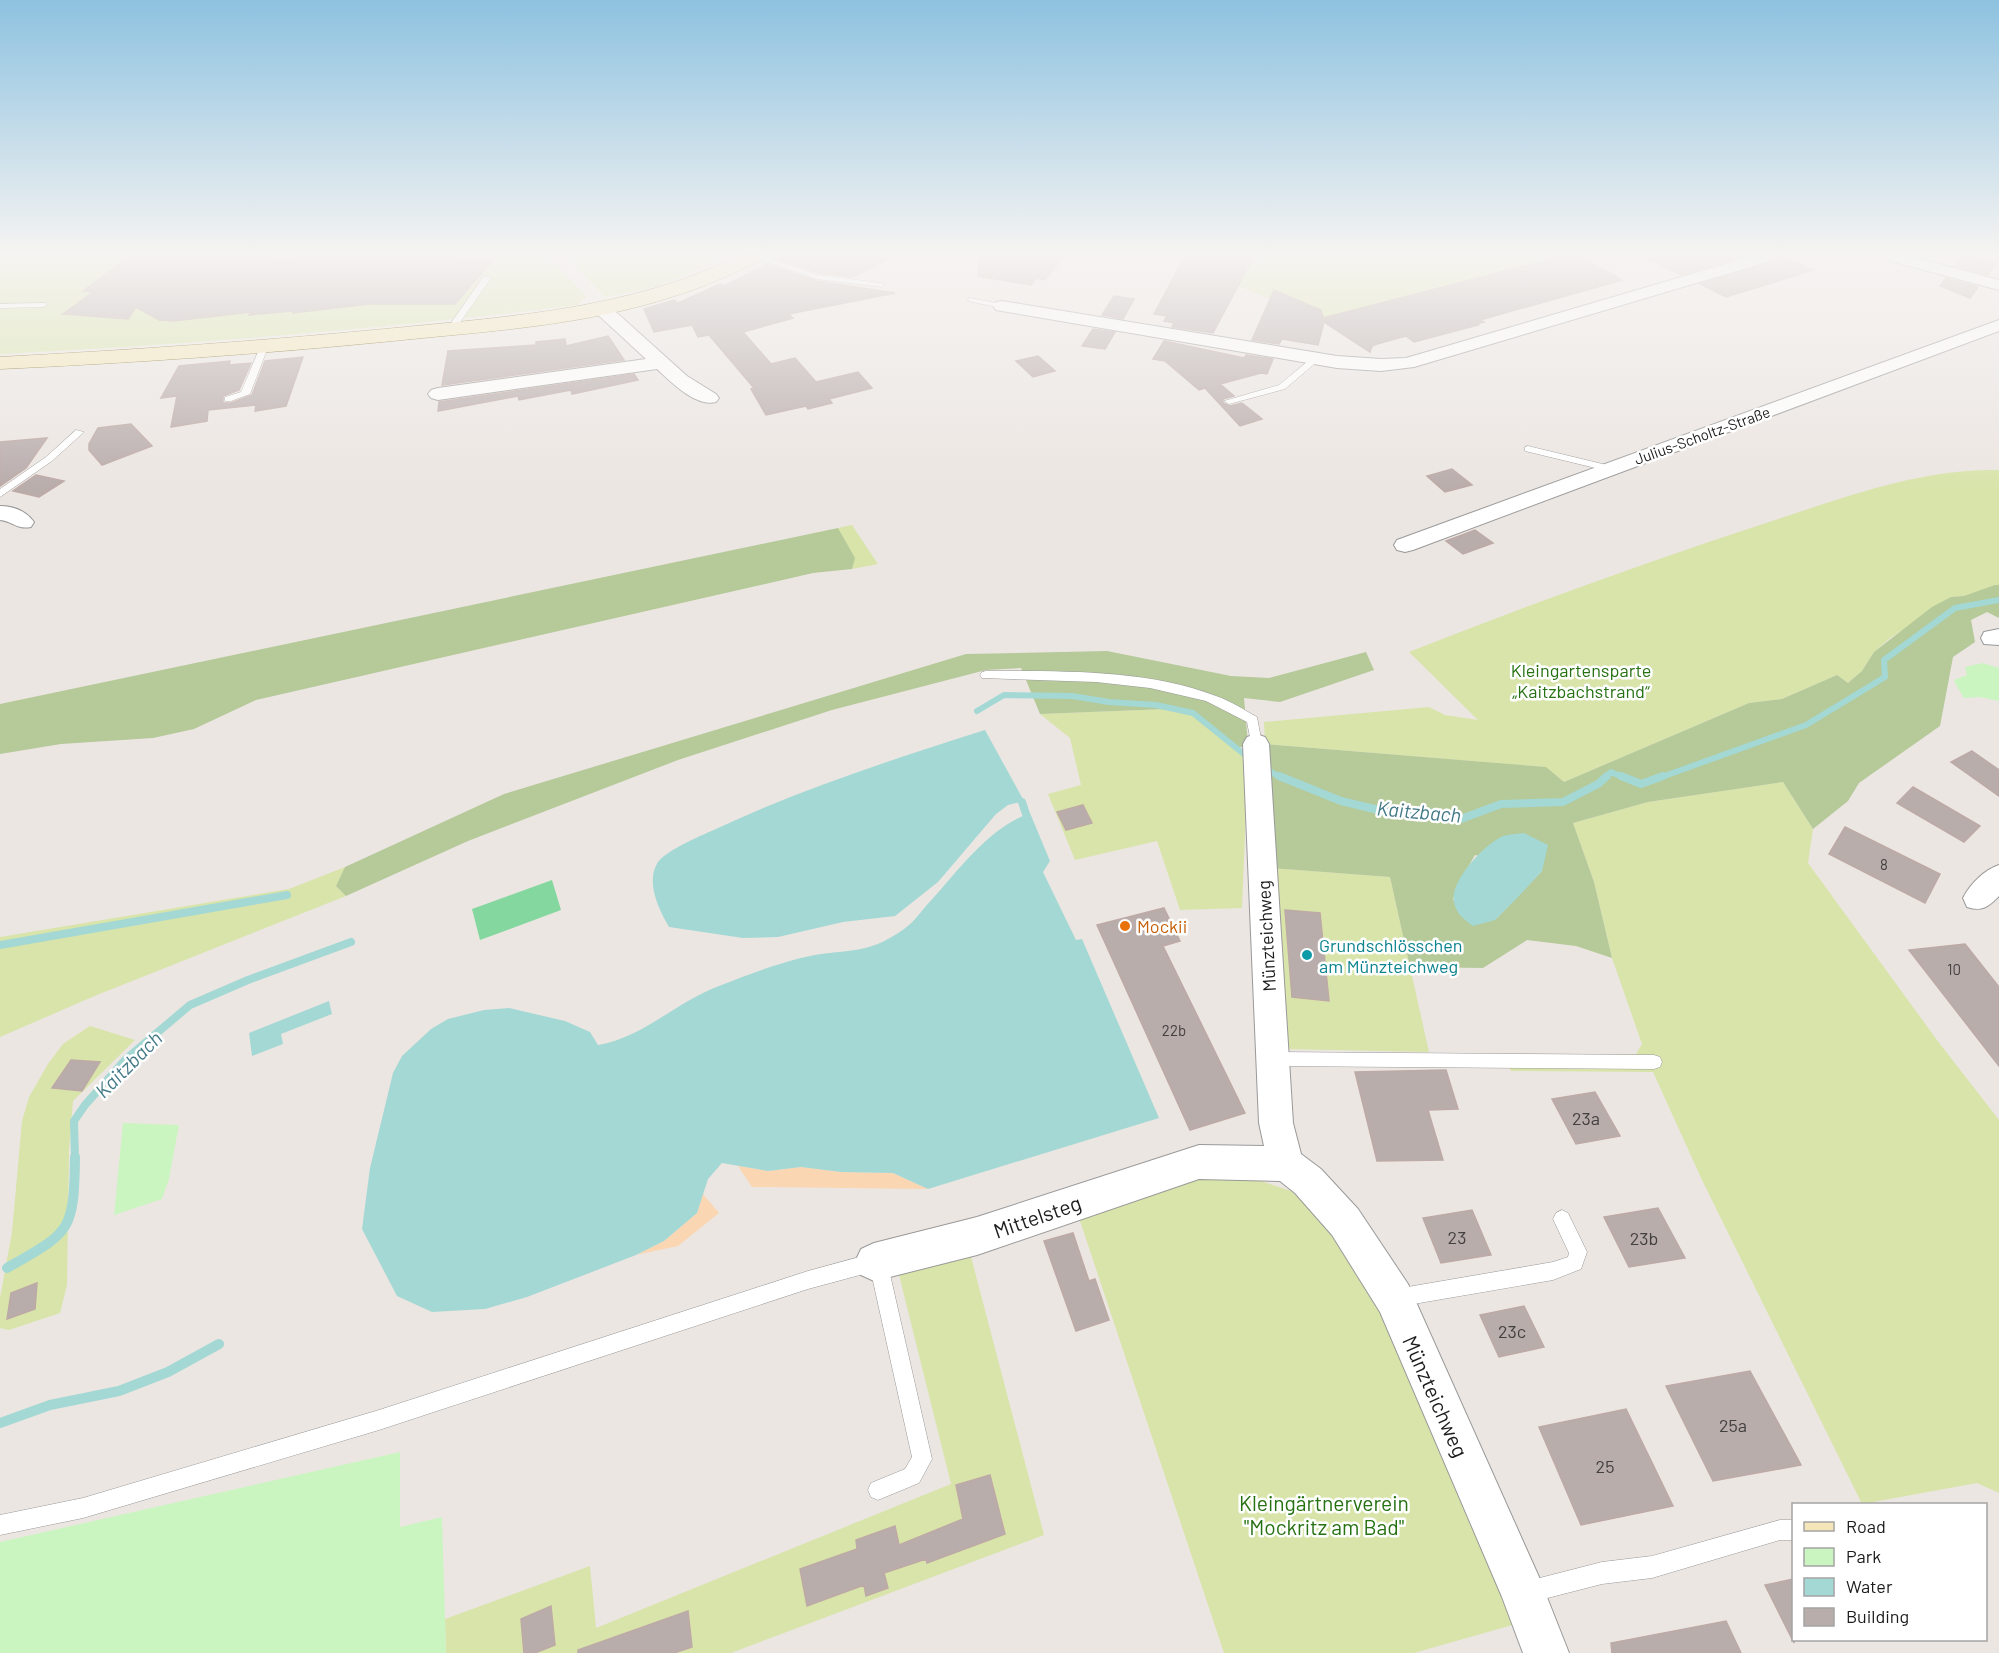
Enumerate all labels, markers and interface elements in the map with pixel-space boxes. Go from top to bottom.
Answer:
street label: Julius-Scholtz-Straße [1632,402,1772,468]
park label: Kleingartensparte „Kaitzbachstrand“ [1511,659,1651,702]
water label: Kaitzbach [1376,795,1462,827]
house number: 8 [1880,855,1888,873]
street label: Münzteichweg [1252,880,1280,992]
place label: Mockii [1137,915,1187,937]
marker: Mockii [1118,919,1132,933]
place label: Grundschlösschen am Münzteichweg [1319,934,1462,977]
marker: Grundschlösschen am Münzteichweg [1300,948,1314,962]
house number: 10 [1947,960,1961,978]
house number: 22b [1162,1021,1186,1039]
water label: Kaitzbach [90,1026,166,1102]
house number: 23a [1572,1107,1600,1129]
street label: Mittelsteg [990,1189,1084,1243]
house number: 23 [1448,1226,1466,1248]
house number: 23b [1630,1227,1658,1249]
house number: 23c [1498,1320,1526,1342]
street label: Münzteichweg [1398,1331,1474,1461]
house number: 25a [1719,1414,1747,1436]
house number: 25 [1596,1455,1614,1477]
park label: Kleingärtnerverein "Mockritz am Bad" [1239,1490,1409,1539]
legend [1792,1503,1987,1641]
text: Road [1846,1515,1886,1537]
text: Park [1846,1545,1881,1567]
text: Water [1846,1575,1893,1597]
text: Building [1846,1605,1909,1627]

